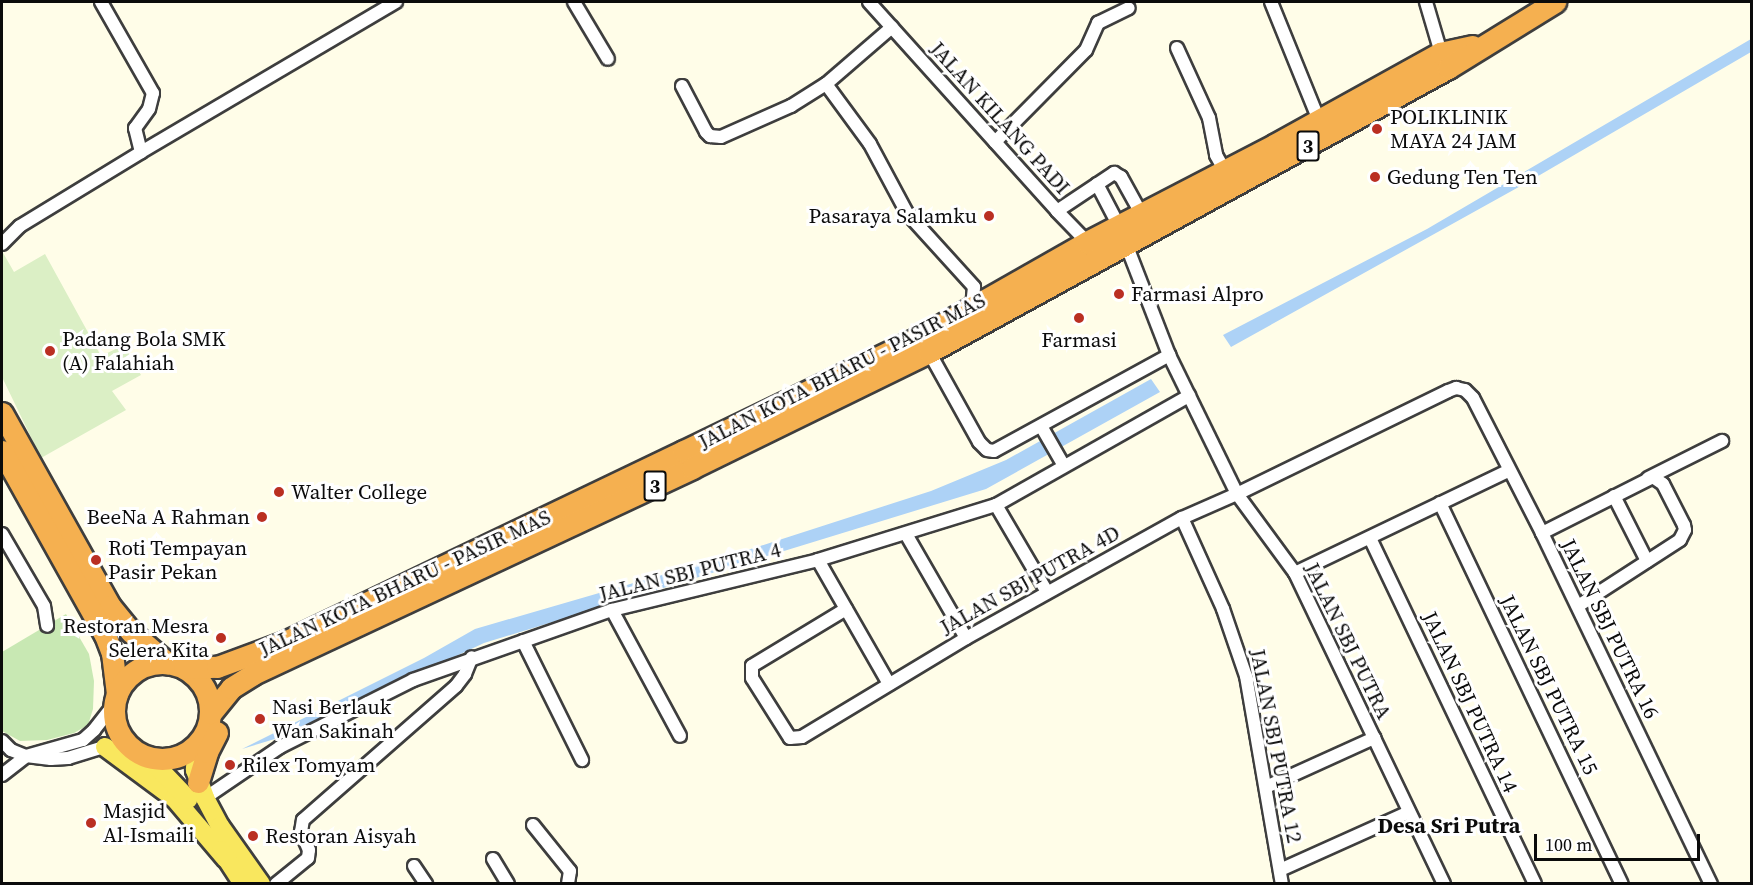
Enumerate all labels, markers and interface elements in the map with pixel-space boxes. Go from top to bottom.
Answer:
street label: JALAN KILANG PADI [925,37,1075,199]
place label: POLIKLINIK MAYA 24 JAM [1390,104,1517,154]
marker: POLIKLINIK MAYA 24 JAM [1368,120,1386,138]
road number: 3 [1296,129,1320,163]
place label: Gedung Ten Ten [1387,164,1539,190]
marker: Gedung Ten Ten [1368,170,1382,184]
place label: Pasaraya Salamku [808,203,977,229]
marker: Pasaraya Salamku [982,209,996,223]
place label: Farmasi Alpro [1131,281,1264,307]
street label: JALAN KOTA BHARU - PASIR MAS [694,287,990,455]
marker: Farmasi Alpro [1112,287,1126,301]
marker: Farmasi [1072,311,1086,325]
place label: Padang Bola SMK (A) Falahiah [62,326,225,376]
place label: Farmasi [1041,327,1117,353]
marker: Padang Bola SMK (A) Falahiah [43,344,57,358]
road number: 3 [643,469,667,503]
place label: Walter College [291,479,427,505]
marker: Walter College [272,485,286,499]
place label: BeeNa A Rahman [87,504,250,530]
street label: JALAN KOTA BHARU - PASIR MAS [255,504,555,662]
marker: BeeNa A Rahman [255,510,269,524]
street label: JALAN SBJ PUTRA 4D [936,520,1124,640]
place label: Roti Tempayan Pasir Pekan [108,535,248,585]
street label: JALAN SBJ PUTRA 16 [1556,535,1664,723]
street label: JALAN SBJ PUTRA 4 [597,537,783,607]
marker: Roti Tempayan Pasir Pekan [89,553,103,567]
street label: JALAN SBJ PUTRA [1299,559,1397,723]
street label: JALAN SBJ PUTRA 15 [1495,591,1603,779]
street label: JALAN SBJ PUTRA 14 [1417,607,1523,797]
place label: Restoran Mesra Selera Kita [63,613,209,663]
marker: Restoran Mesra Selera Kita [214,631,228,645]
street label: JALAN SBJ PUTRA 12 [1245,647,1307,845]
place label: Nasi Berlauk Wan Sakinah [272,694,394,744]
marker: Nasi Berlauk Wan Sakinah [253,712,267,726]
place label: Rilex Tomyam [242,752,376,778]
marker: Rilex Tomyam [223,758,237,772]
place label: Masjid Al-Ismaili [103,798,195,848]
district label: Desa Sri Putra [1377,813,1521,839]
marker: Masjid Al-Ismaili [84,816,98,830]
scale bar [1537,822,1704,860]
place label: Restoran Aisyah [265,823,417,849]
marker: Restoran Aisyah [246,829,260,843]
text: 100 m [1545,832,1592,857]

